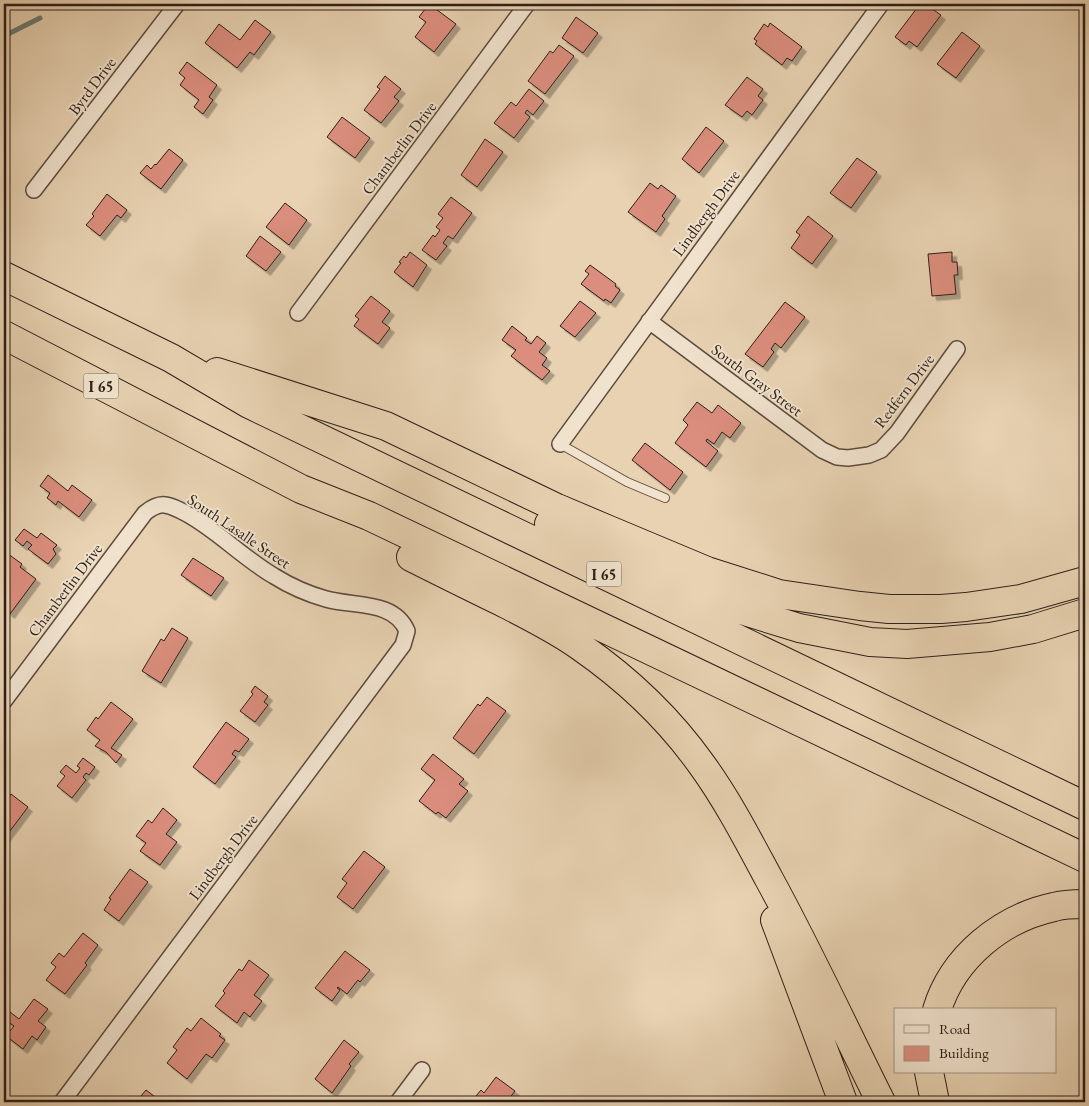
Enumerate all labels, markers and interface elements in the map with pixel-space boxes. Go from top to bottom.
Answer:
street label: Byrd Drive [63,53,121,119]
street label: Chamberlin Drive [357,97,441,199]
street label: Lindbergh Drive [667,165,745,261]
street label: South Gray Street [707,339,807,421]
street label: Redfern Drive [869,350,939,432]
road number: I 65 [84,374,118,398]
street label: South Lasalle Street [183,489,295,573]
street label: Chamberlin Drive [23,539,107,641]
road number: I 65 [586,562,622,586]
street label: Lindbergh Drive [184,810,262,904]
legend [894,1008,1056,1074]
text: Road [939,1019,971,1038]
text: Building [939,1043,989,1062]

